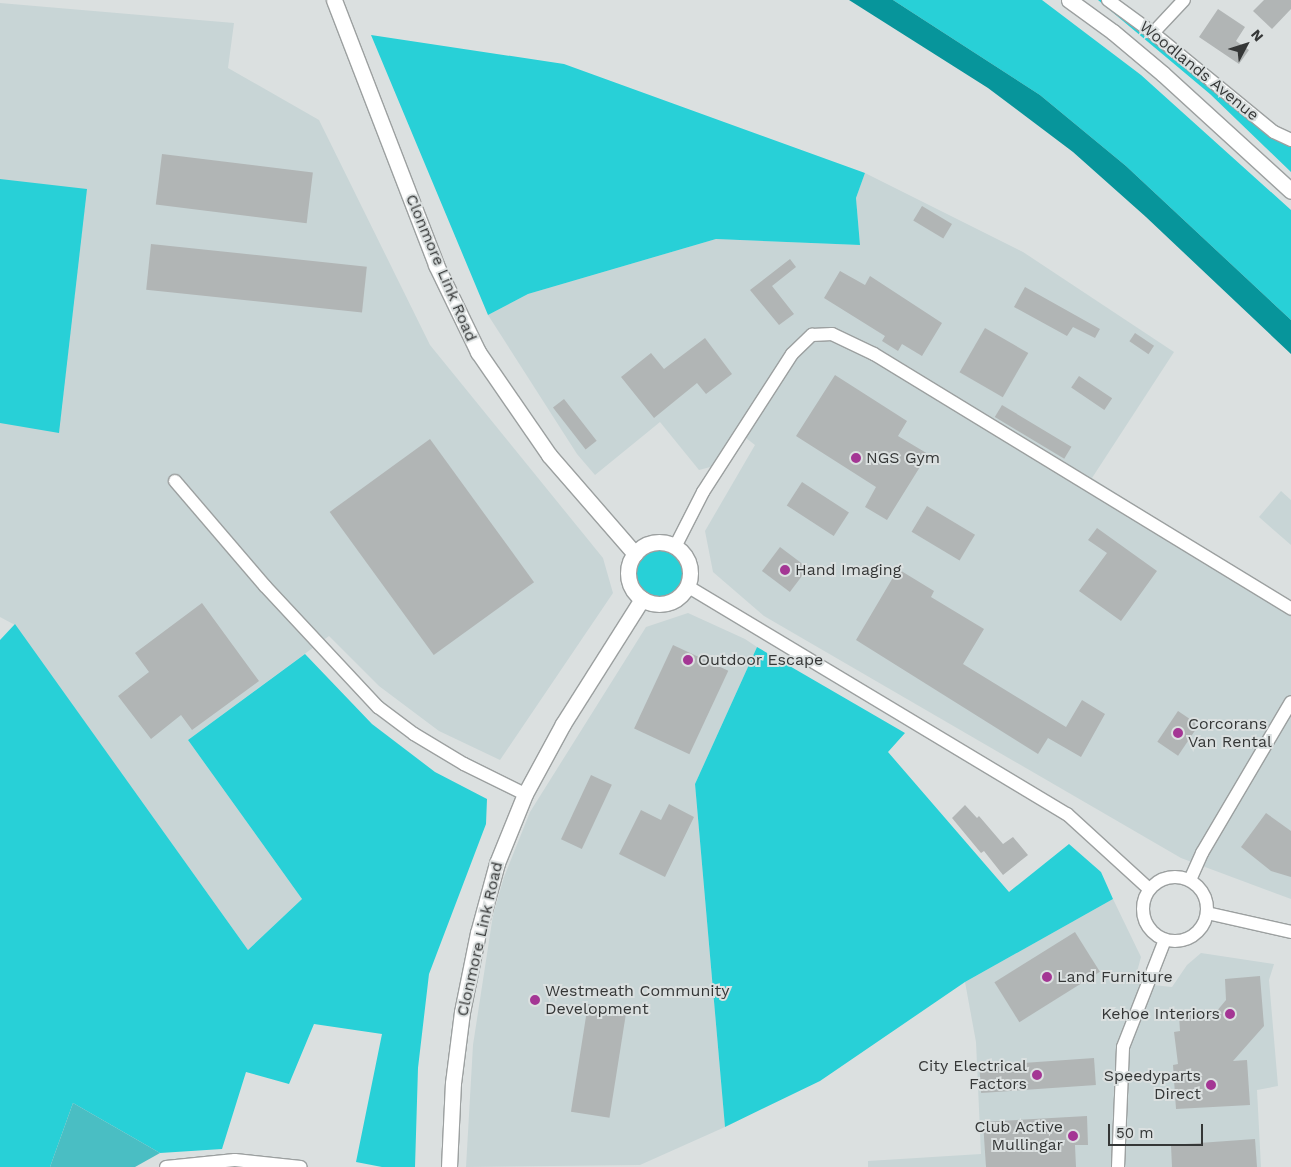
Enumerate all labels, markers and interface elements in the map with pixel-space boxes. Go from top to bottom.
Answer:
street label: Woodlands Avenue [1135,17,1263,125]
north arrow [1221,20,1271,70]
text: N [1248,26,1267,44]
street label: Clonmore Link Road [401,191,481,345]
place label: NGS Gym [866,448,940,468]
marker: NGS Gym [850,452,862,464]
place label: Hand Imaging [795,560,901,580]
marker: Hand Imaging [779,564,791,576]
place label: Outdoor Escape [698,650,824,670]
marker: Outdoor Escape [682,654,694,666]
place label: Corcorans Van Rental [1188,714,1272,752]
marker: Corcorans Van Rental [1172,727,1184,739]
street label: Clonmore Link Road [453,860,507,1018]
place label: Land Furniture [1057,967,1173,987]
marker: Land Furniture [1041,971,1053,983]
place label: Westmeath Community Development [545,981,730,1019]
marker: Westmeath Community Development [529,994,541,1006]
place label: Kehoe Interiors [1101,1004,1220,1024]
marker: Kehoe Interiors [1224,1008,1236,1020]
place label: City Electrical Factors [918,1056,1027,1094]
place label: Speedyparts Direct [1104,1066,1201,1104]
marker: City Electrical Factors [1031,1069,1043,1081]
marker: Speedyparts Direct [1205,1079,1217,1091]
scale bar [1111,1114,1206,1146]
place label: Club Active Mullingar [974,1117,1063,1155]
text: 50 m [1116,1124,1153,1142]
marker: Club Active Mullingar [1067,1130,1079,1142]

